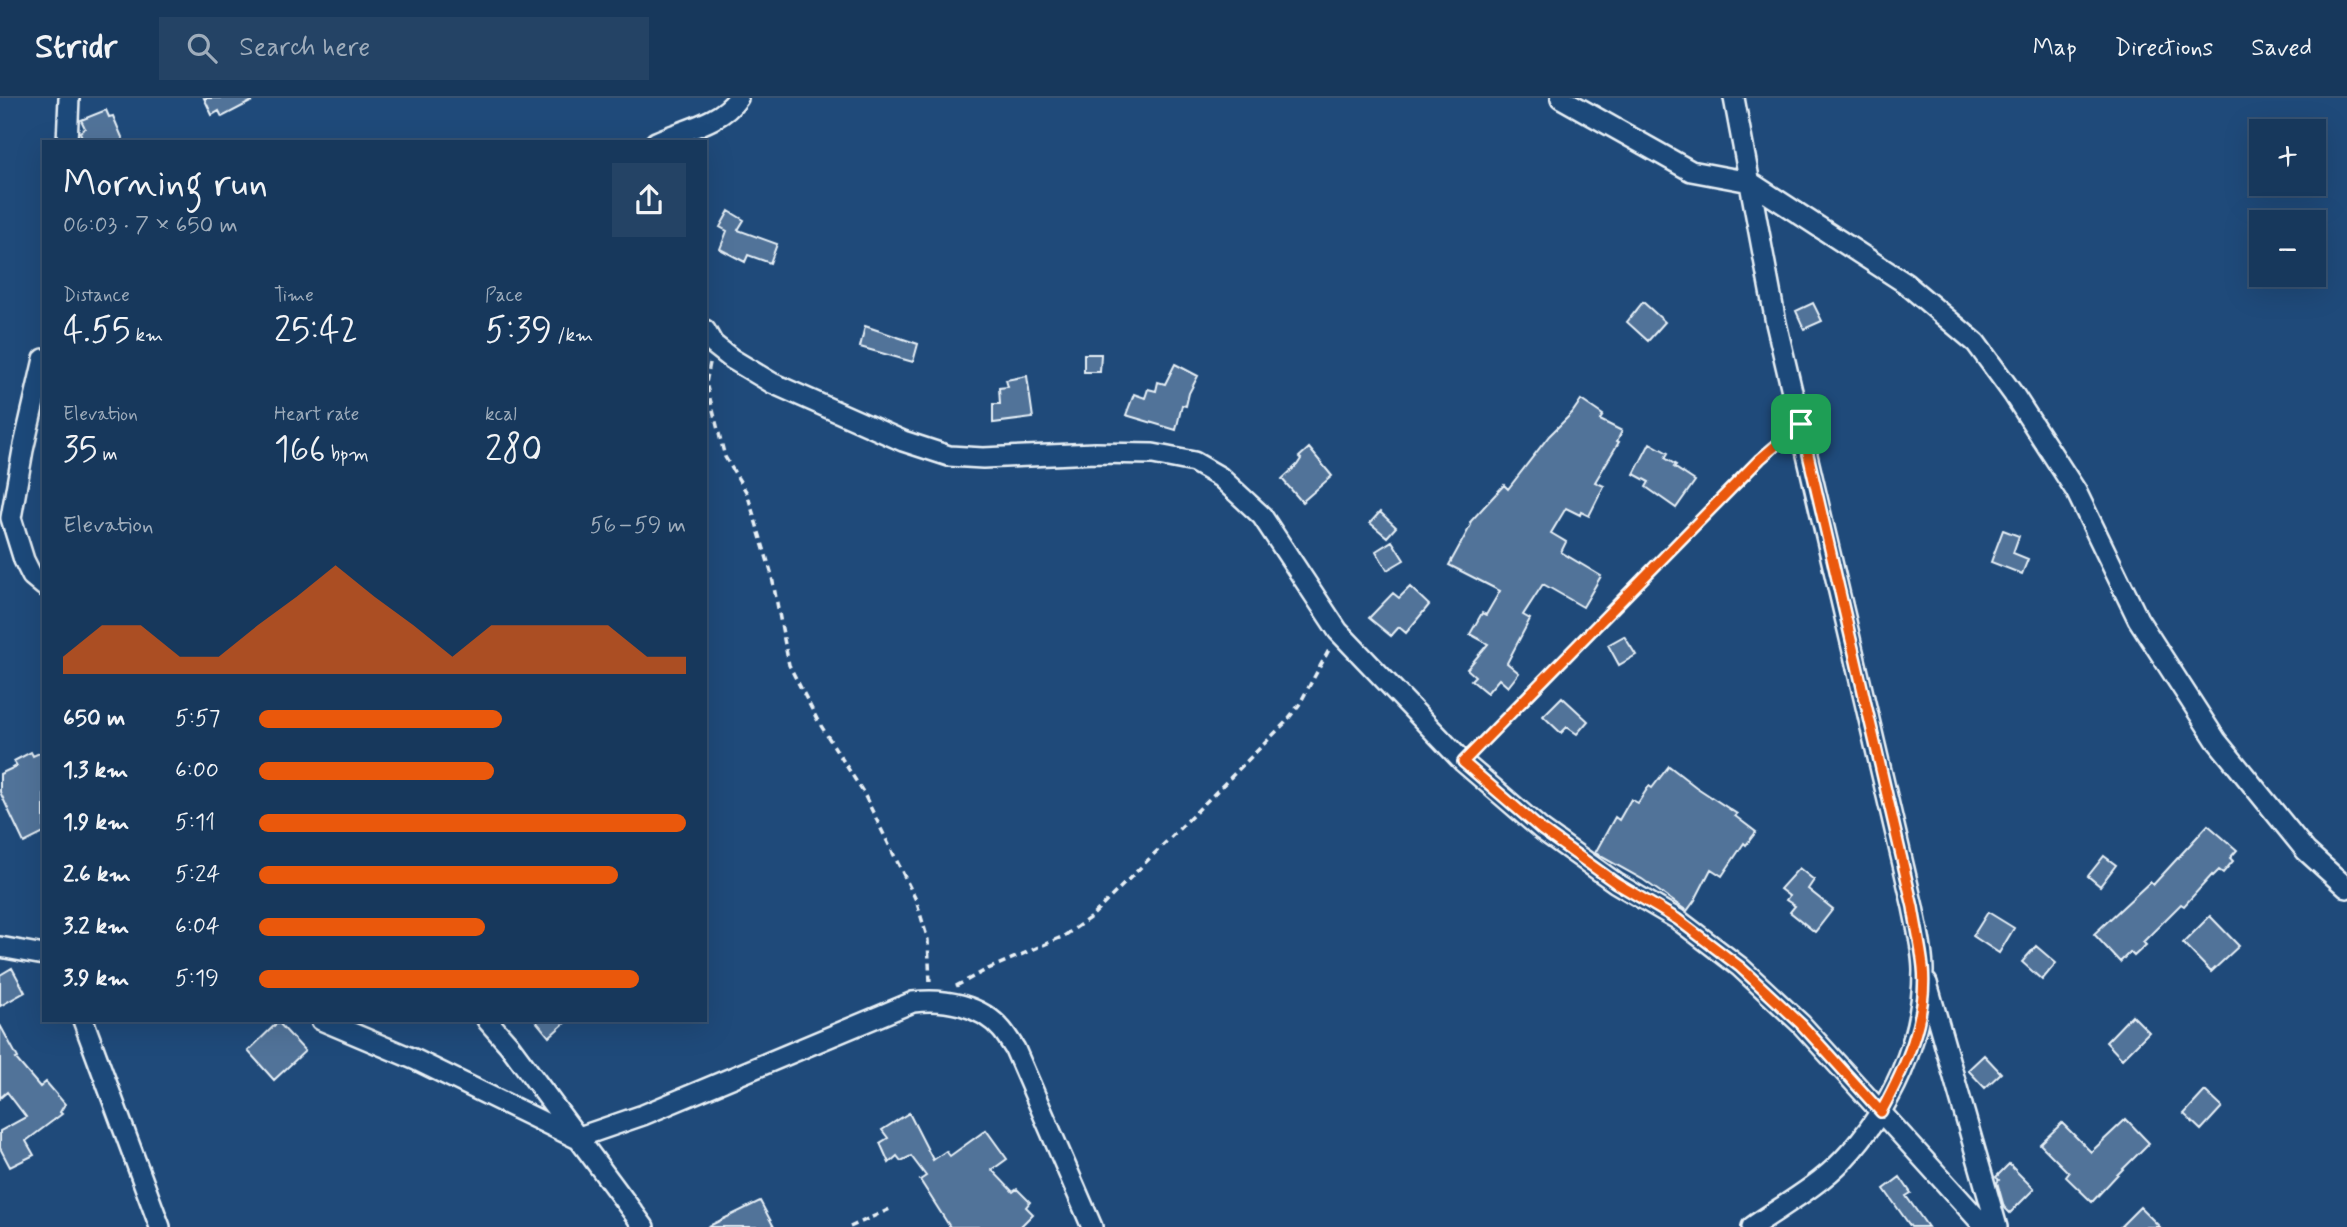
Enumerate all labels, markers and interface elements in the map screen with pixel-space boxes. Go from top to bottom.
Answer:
search box [159,17,649,80]
text: Stridr [35,26,117,70]
icon: search [183,29,221,67]
text: Search here [239,31,370,65]
text: Map [2033,33,2077,64]
text: Directions [2115,33,2213,64]
text: Saved [2251,33,2312,64]
map controls [2249,119,2326,287]
button: + [2249,119,2326,196]
text: Morning run [63,160,268,209]
button: share [612,163,686,237]
button: − [2249,210,2326,287]
text: 06:03 · 7 × 650 m [63,211,238,241]
text: Distance [63,283,130,308]
text: Time [274,283,314,308]
text: Pace [485,283,523,308]
text: 4.55 [63,308,130,354]
text: 25:42 [274,308,358,354]
text: 5:39 [485,308,552,354]
text: km [130,323,163,348]
text: /km [552,323,593,348]
pin [1771,394,1831,454]
text: Elevation [63,402,138,427]
text: Heart rate [274,402,359,427]
text: kcal [485,402,517,427]
icon: arrive [1782,405,1820,443]
text: 35 [63,427,97,473]
text: 166 [274,427,326,473]
text: 280 [485,427,542,473]
text: m [97,442,118,467]
text: bpm [326,442,369,467]
text: Elevation [63,511,154,541]
text: 56–59 m [590,511,686,541]
text: 650 m [63,704,125,734]
text: 5:57 [175,704,220,734]
text: 1.3 km [63,756,128,786]
text: 6:00 [175,756,219,786]
text: 1.9 km [63,808,129,838]
text: 5:11 [175,808,215,838]
text: 2.6 km [63,860,131,890]
text: 5:24 [175,860,220,890]
text: 3.2 km [63,912,129,942]
text: 6:04 [175,912,220,942]
text: 3.9 km [63,964,129,994]
text: 5:19 [175,964,219,994]

